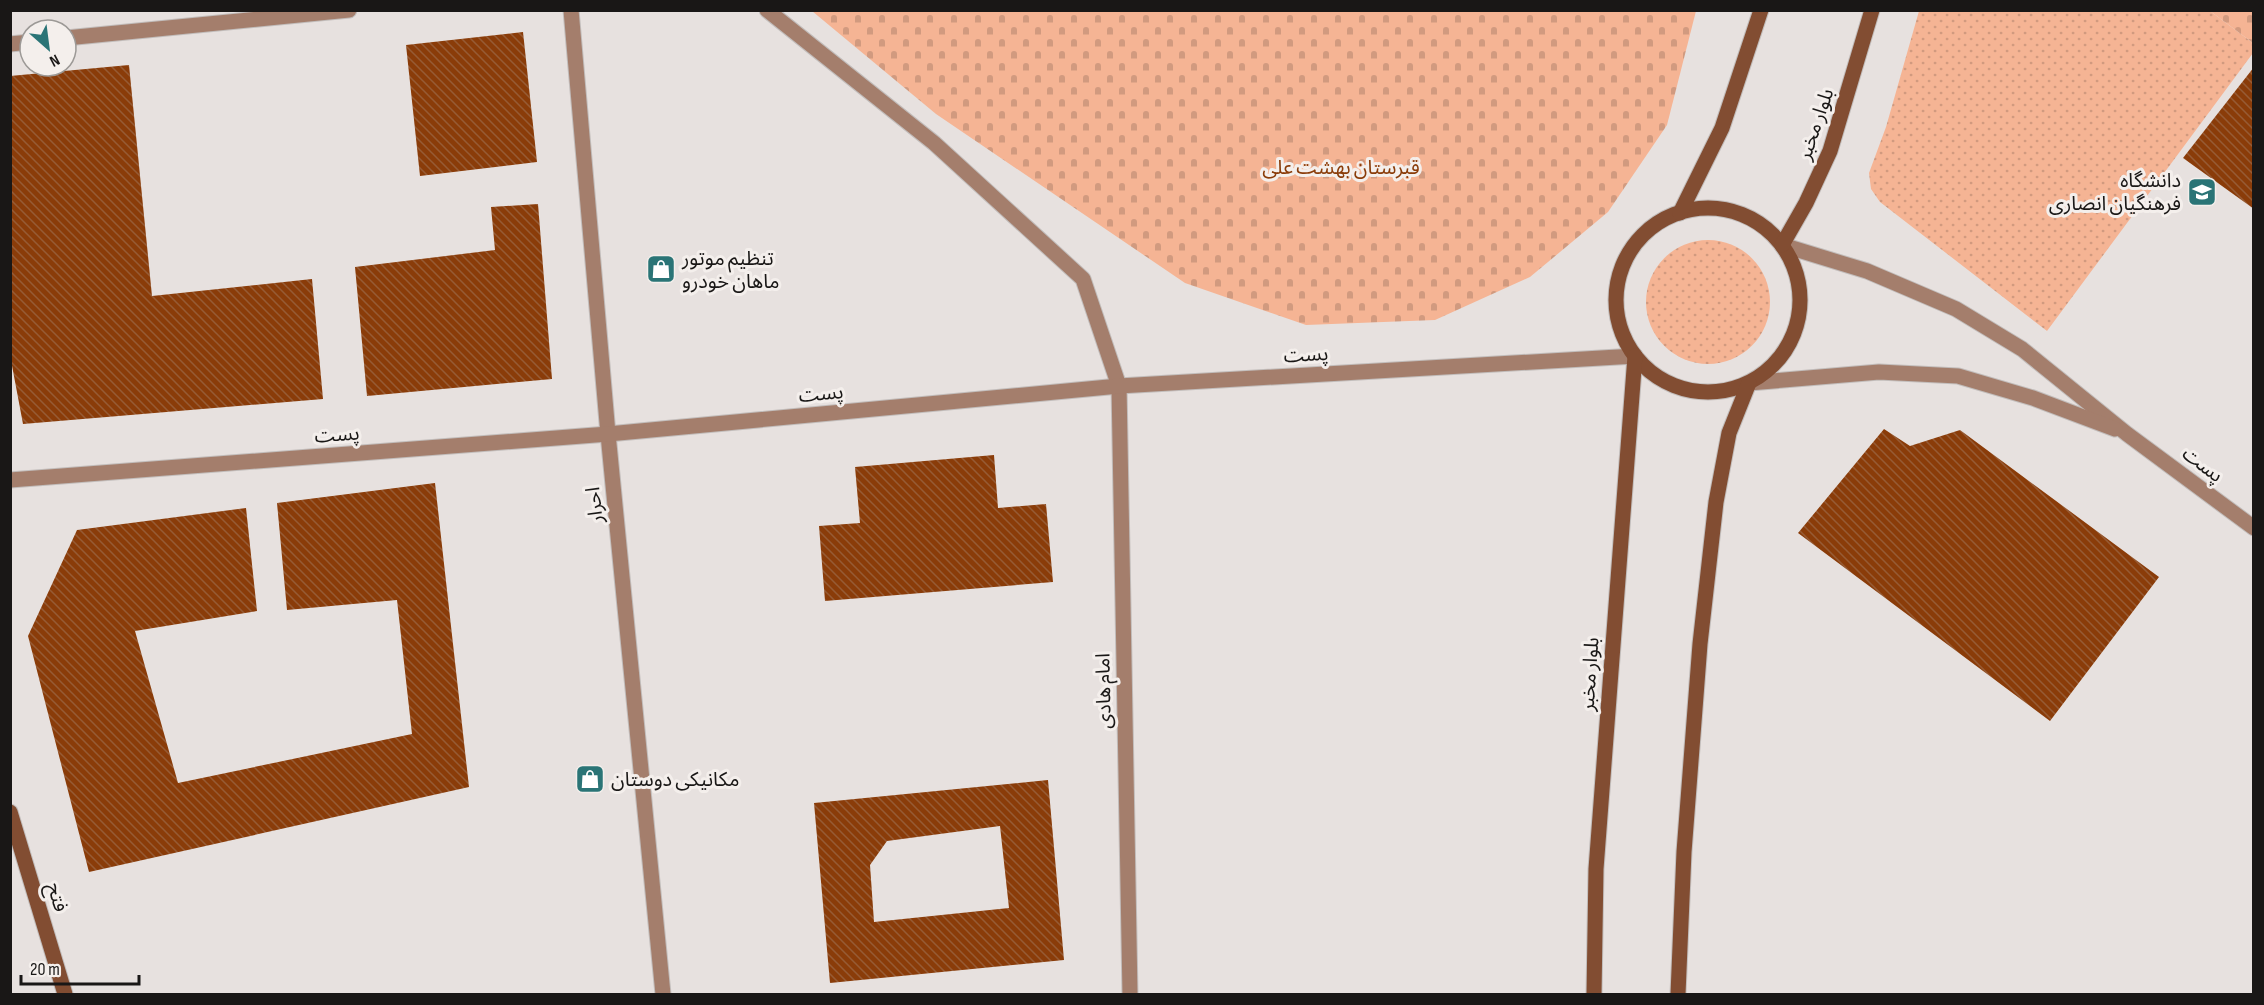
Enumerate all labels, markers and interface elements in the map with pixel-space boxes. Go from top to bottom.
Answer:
north arrow [18,18,78,78]
text: N [46,50,63,70]
street label: بلوار مخبر [1792,85,1839,164]
park label: قبرستان بهشت علی [1262,156,1420,180]
place label: دانشگاه فرهنگیان انصاری [2049,169,2181,216]
school or university icon: دانشگاه فرهنگیان انصاری [2186,176,2218,208]
place label: تنظیم موتور ماهان خودرو [681,247,780,294]
shop icon: تنظیم موتور ماهان خودرو [645,253,677,285]
street label: پست [1283,342,1329,368]
street label: پست [798,380,844,408]
street label: پست [314,421,360,449]
street label: پست [2177,442,2228,488]
street label: احرار [581,486,609,525]
street label: بلوار مخبر [1575,636,1605,713]
street label: امام هادی [1091,653,1119,729]
shop icon: مکانیکی دوستان [574,763,606,795]
place label: مکانیکی دوستان [611,768,740,792]
street label: فتح [39,880,73,915]
scale bar [21,948,140,986]
text: 20 m [30,959,60,980]

